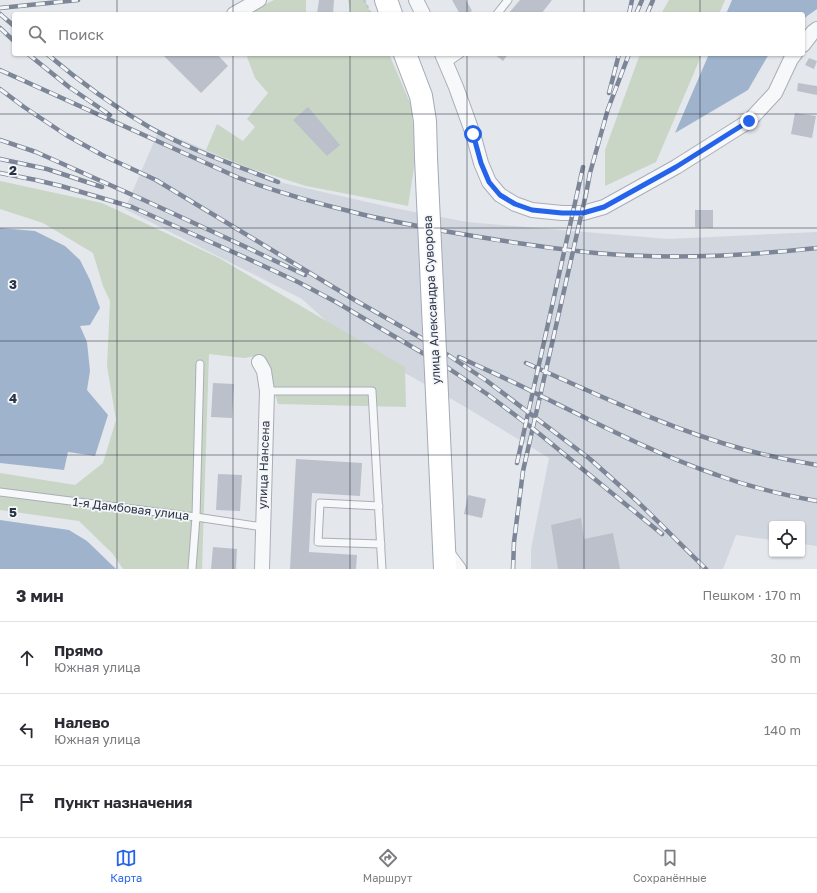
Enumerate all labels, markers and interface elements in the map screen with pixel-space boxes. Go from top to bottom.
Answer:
search box [12,12,805,56]
icon: search [26,23,48,45]
text: Поиск [58,25,104,43]
route end [740,112,758,130]
route start [464,125,482,143]
text: 2 [9,162,17,178]
street label: улица Александра Суворова [420,215,443,385]
text: 3 [9,276,17,292]
text: 4 [9,390,17,406]
street label: улица Нансена [254,420,273,510]
street label: 1-я Дамбовая улица [72,494,190,523]
text: 5 [9,504,17,520]
map controls [769,521,805,557]
button: locate [769,521,805,557]
text: 3 мин [16,585,64,606]
text: Пешком · 170 m [702,587,801,603]
text: Прямо [54,641,103,659]
icon: ahead [16,647,38,669]
text: 30 m [771,650,801,666]
text: Южная улица [54,659,141,675]
text: Налево [54,713,110,731]
icon: left [16,719,38,741]
text: 140 m [764,722,801,738]
text: Южная улица [54,731,141,747]
icon: arrive [16,791,38,813]
text: Пункт назначения [54,793,192,811]
tab: Карта [110,847,142,884]
tab: Маршрут [363,847,412,884]
tab: Сохранённые [633,847,707,884]

